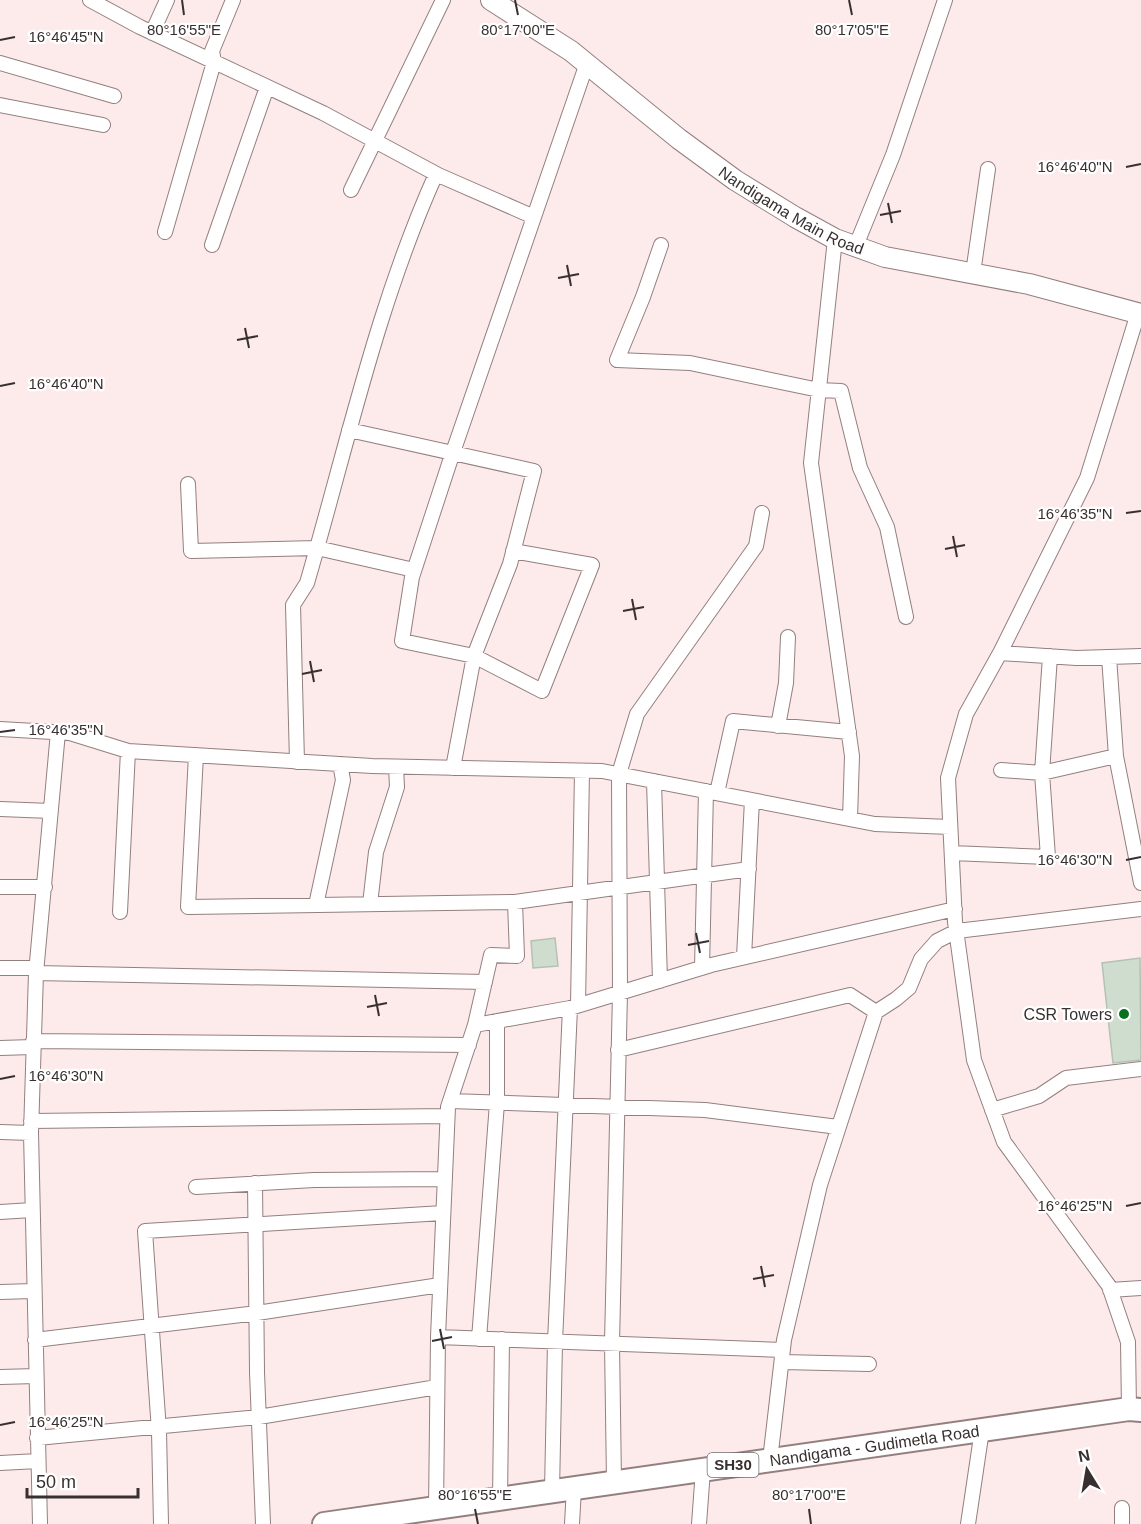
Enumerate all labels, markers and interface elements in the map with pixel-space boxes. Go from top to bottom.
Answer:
text: 80°16'55"E [147,21,221,38]
text: 80°17'00"E [481,21,555,38]
text: 80°17'05"E [815,21,889,38]
text: 16°46'45"N [28,28,104,45]
text: 16°46'40"N [1037,158,1113,175]
street label: Nandigama Main Road [716,163,866,258]
text: 16°46'40"N [28,375,104,392]
text: 16°46'35"N [1037,505,1113,522]
text: 16°46'35"N [28,721,104,738]
text: 16°46'30"N [1037,851,1113,868]
place label: CSR Towers [1023,1006,1112,1023]
marker: CSR Towers [1117,1007,1131,1021]
text: 16°46'30"N [28,1067,104,1084]
text: 16°46'25"N [1037,1197,1113,1214]
text: 16°46'25"N [28,1413,104,1430]
street label: Nandigama - Gudimetla Road [768,1422,981,1469]
north arrow [1057,1440,1117,1500]
text: N [1077,1446,1092,1465]
road number: SH30 [708,1453,758,1477]
scale bar [27,1461,138,1499]
text: 50 m [36,1472,76,1492]
text: 80°16'55"E [438,1486,512,1503]
text: 80°17'00"E [772,1486,846,1503]

